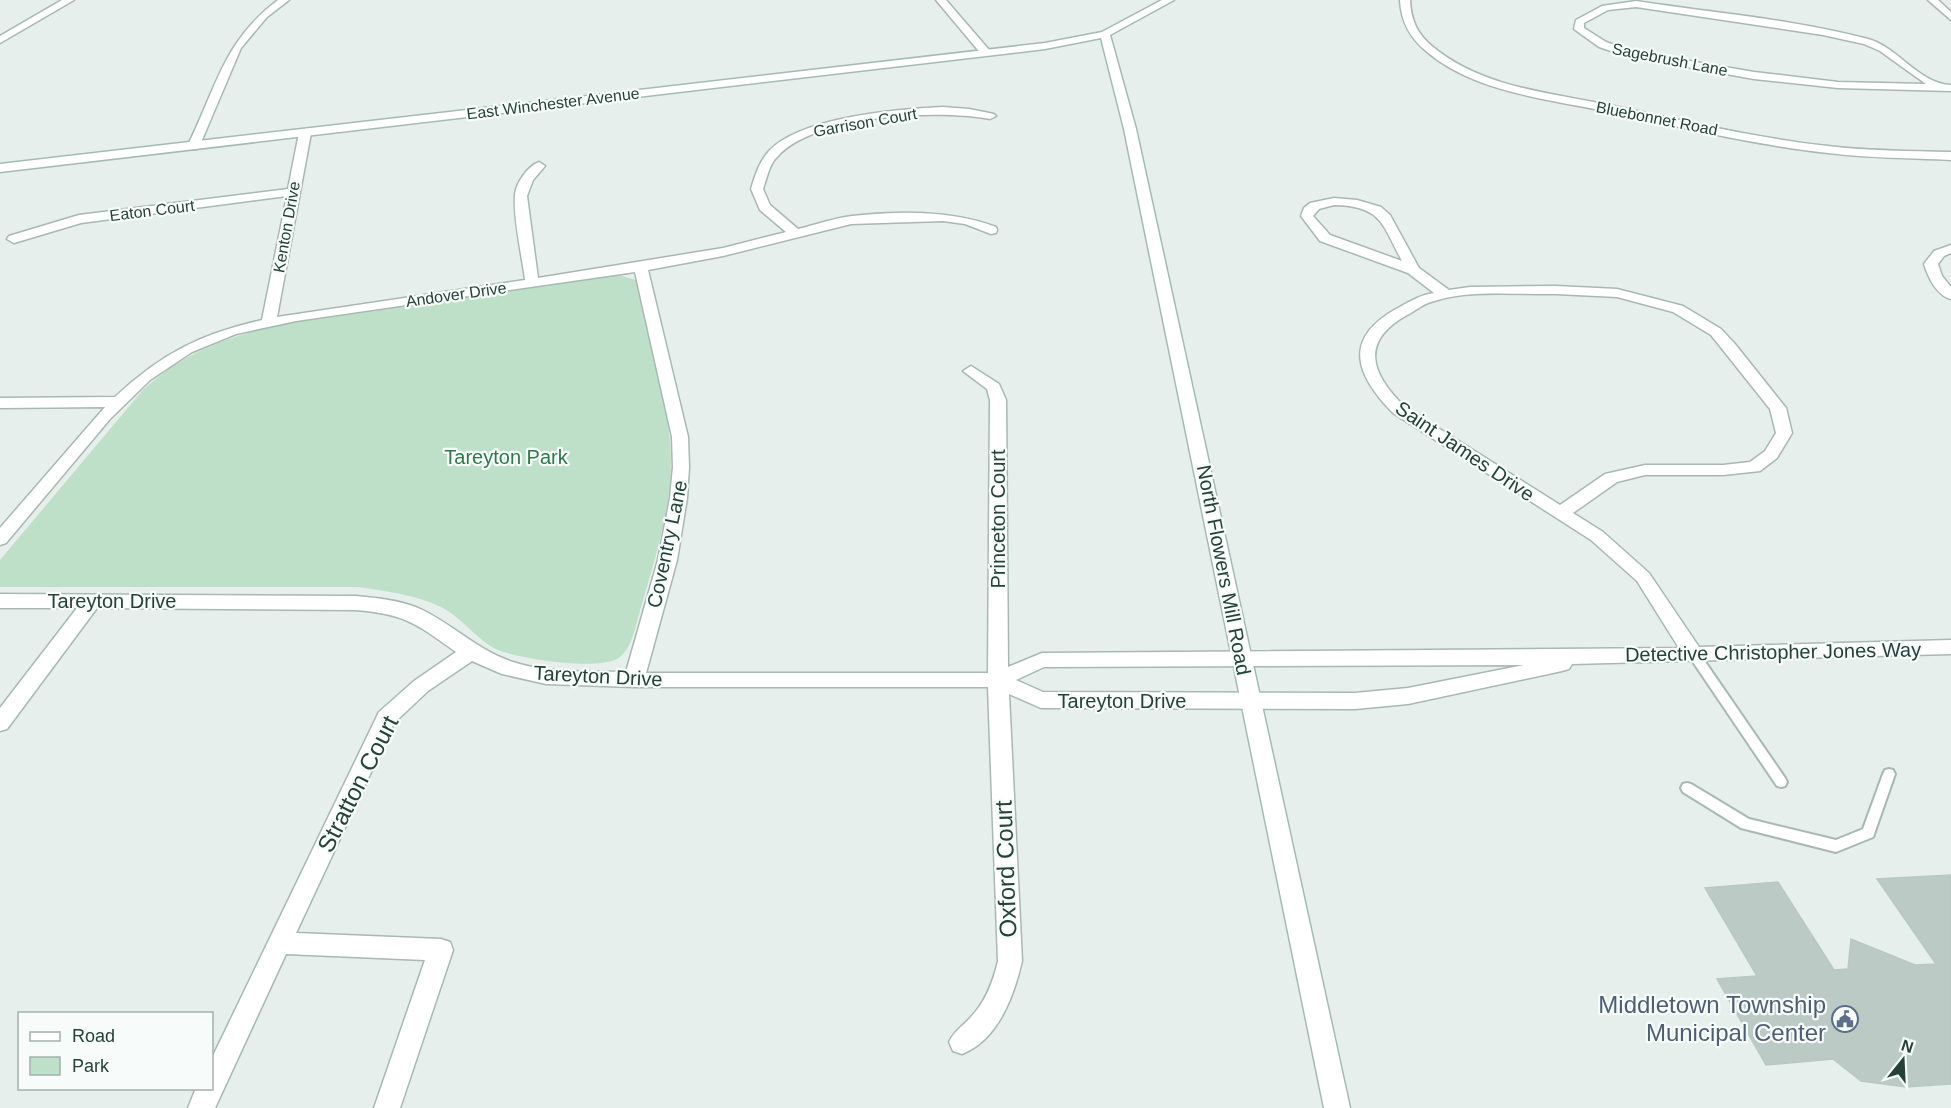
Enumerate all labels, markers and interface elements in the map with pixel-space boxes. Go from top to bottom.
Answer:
street label: Sagebrush Lane [1611,40,1729,79]
street label: East Winchester Avenue [466,84,641,123]
street label: Bluebonnet Road [1595,98,1719,139]
street label: Garrison Court [812,105,919,140]
street label: Kenton Drive [270,180,303,274]
street label: Eaton Court [109,197,196,224]
street label: Andover Drive [405,279,508,310]
street label: Saint James Drive [1392,397,1538,505]
park label: Tareyton Park [444,446,569,468]
street label: Princeton Court [987,449,1009,588]
street label: North Flowers Mill Road [1193,463,1255,677]
street label: Coventry Lane [643,478,691,610]
street label: Tareyton Drive [48,590,176,612]
street label: Detective Christopher Jones Way [1625,638,1921,666]
street label: Tareyton Drive [533,662,663,690]
street label: Tareyton Drive [1058,690,1186,712]
street label: Stratton Court [312,711,404,856]
street label: Oxford Court [990,800,1021,938]
place label: Middletown Township Municipal Center [1598,991,1826,1046]
public building icon: Middletown Township Municipal Center [1830,1004,1860,1034]
legend [18,1012,213,1090]
text: Road [72,1026,115,1046]
north arrow [1873,1030,1933,1090]
text: N [1899,1036,1916,1056]
text: Park [72,1056,110,1076]

